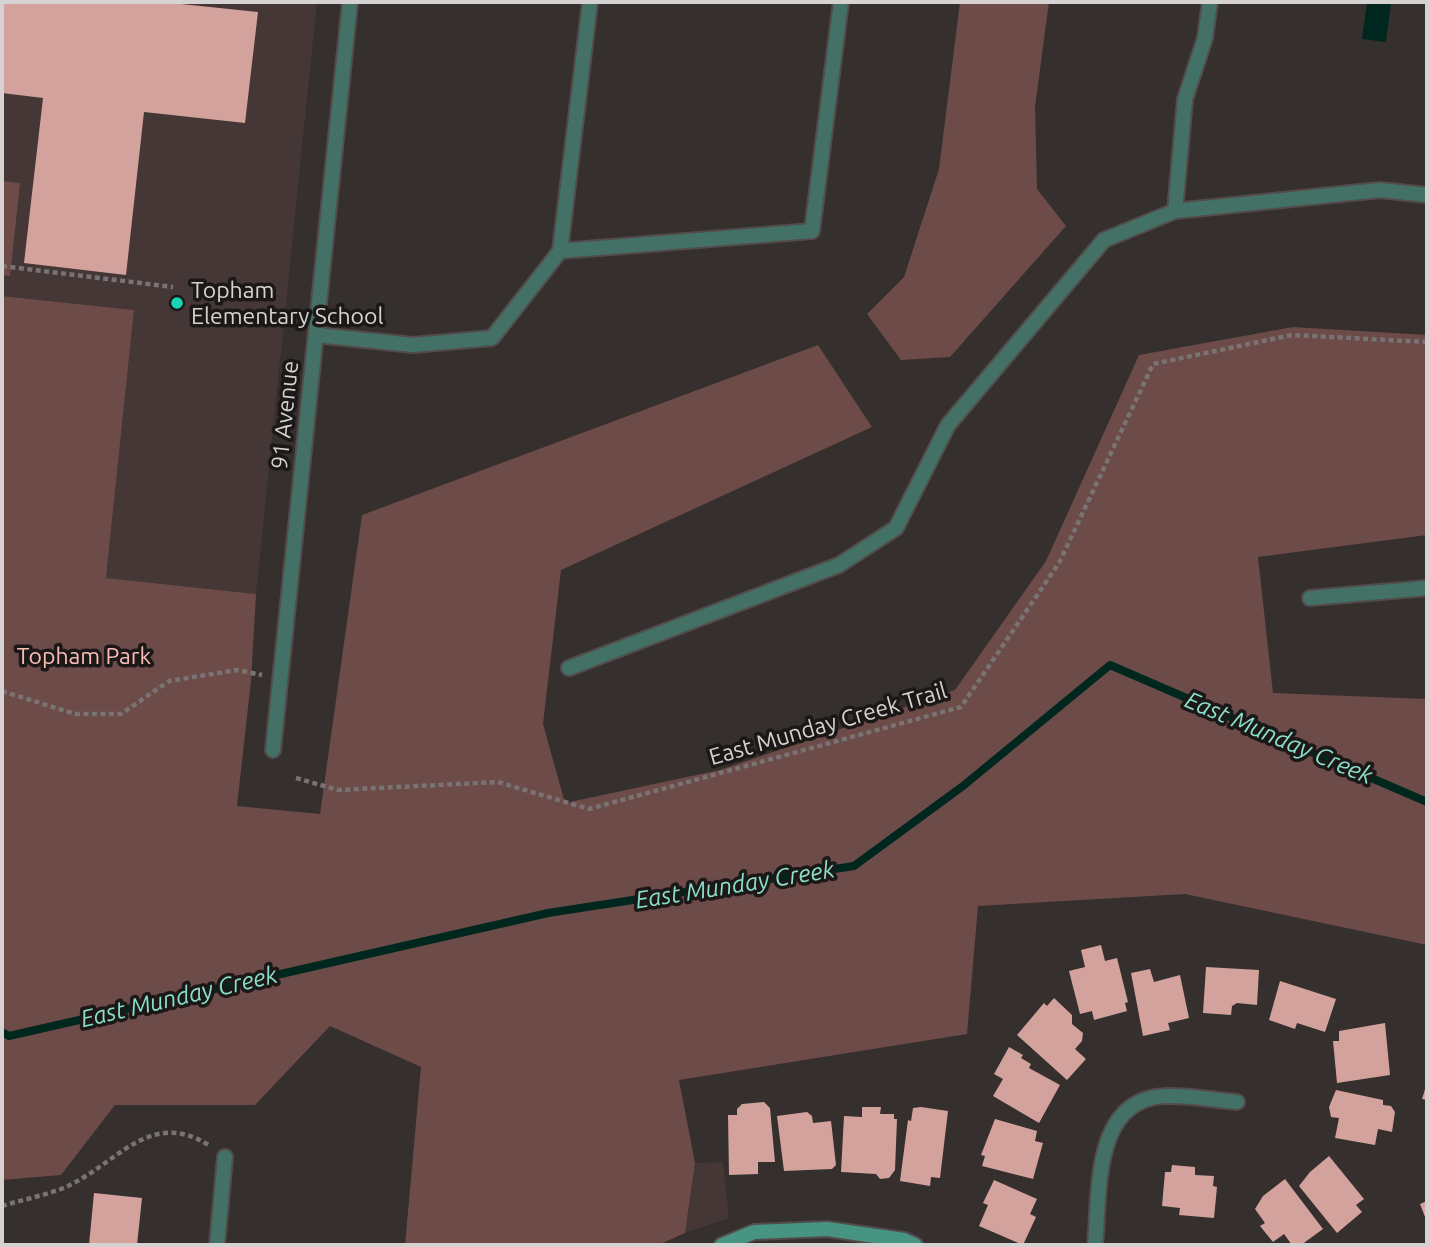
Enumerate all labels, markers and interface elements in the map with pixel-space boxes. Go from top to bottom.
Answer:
place label: Topham Elementary School [191,276,384,330]
marker: Topham Elementary School [169,295,185,311]
street label: 91 Avenue [266,360,304,470]
park label: Topham Park [17,642,151,670]
street label: East Munday Creek Trail [706,677,950,771]
water label: East Munday Creek [1181,685,1377,791]
water label: East Munday Creek [633,855,837,915]
water label: East Munday Creek [78,960,280,1034]

